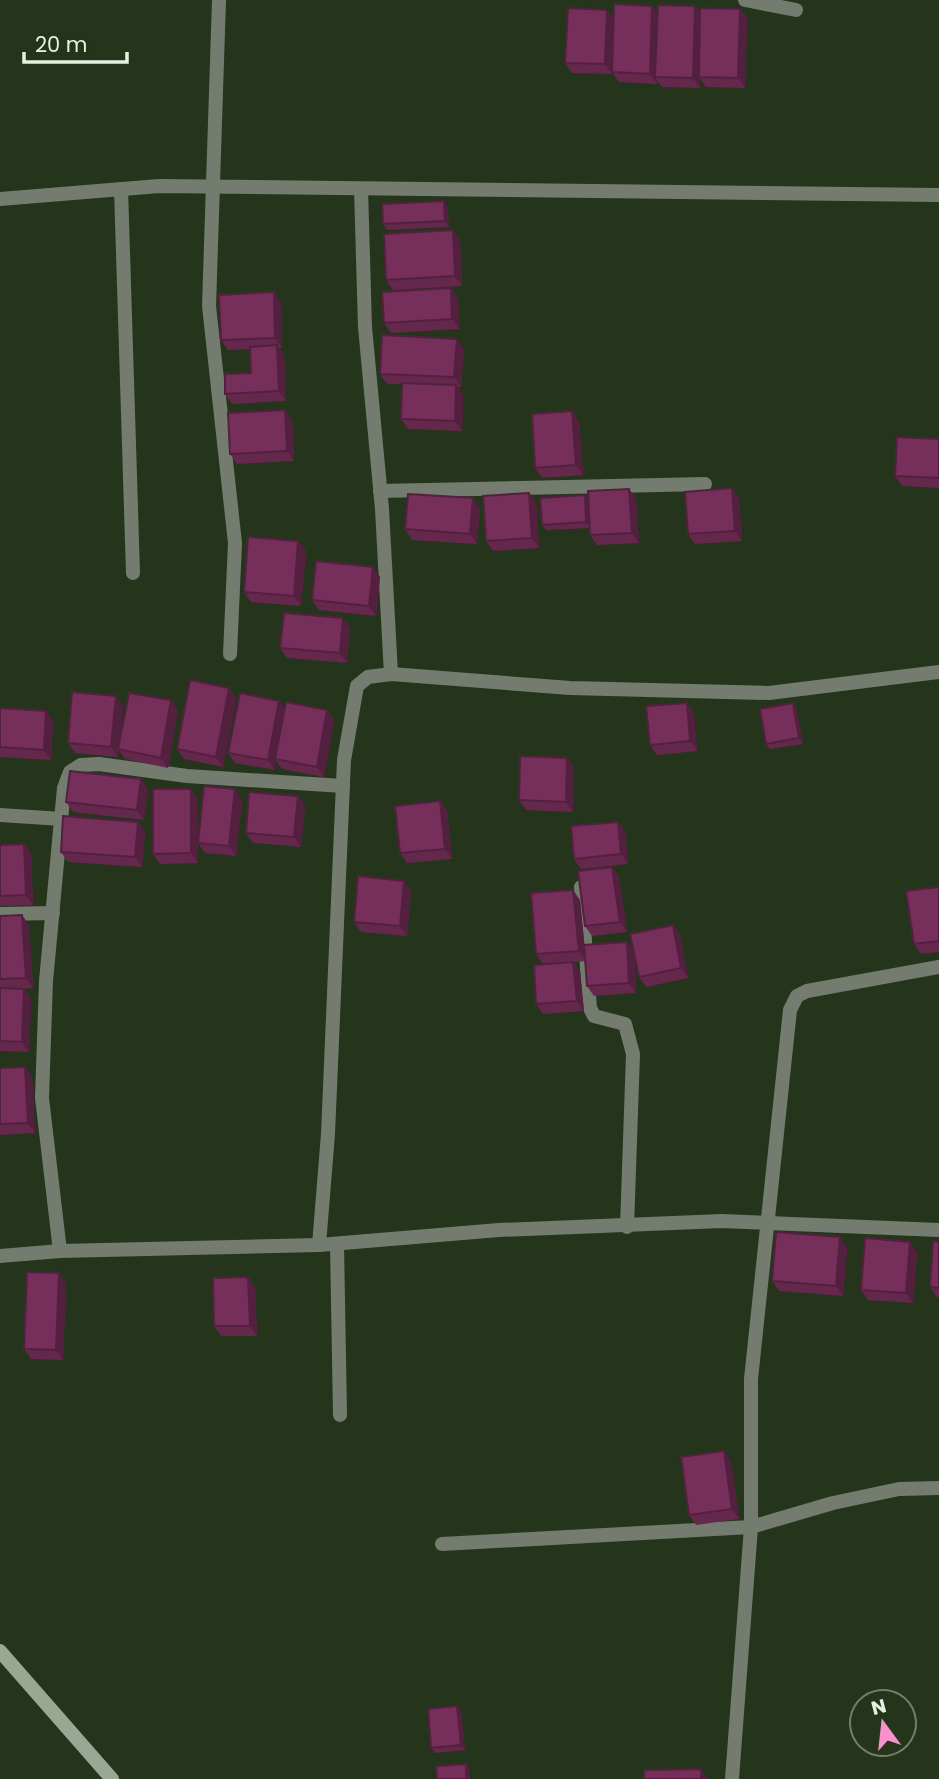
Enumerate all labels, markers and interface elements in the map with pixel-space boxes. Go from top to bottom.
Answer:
scale bar [24,21,128,65]
text: 20 m [35,30,88,59]
north arrow [848,1688,918,1758]
text: N [868,1692,889,1722]

